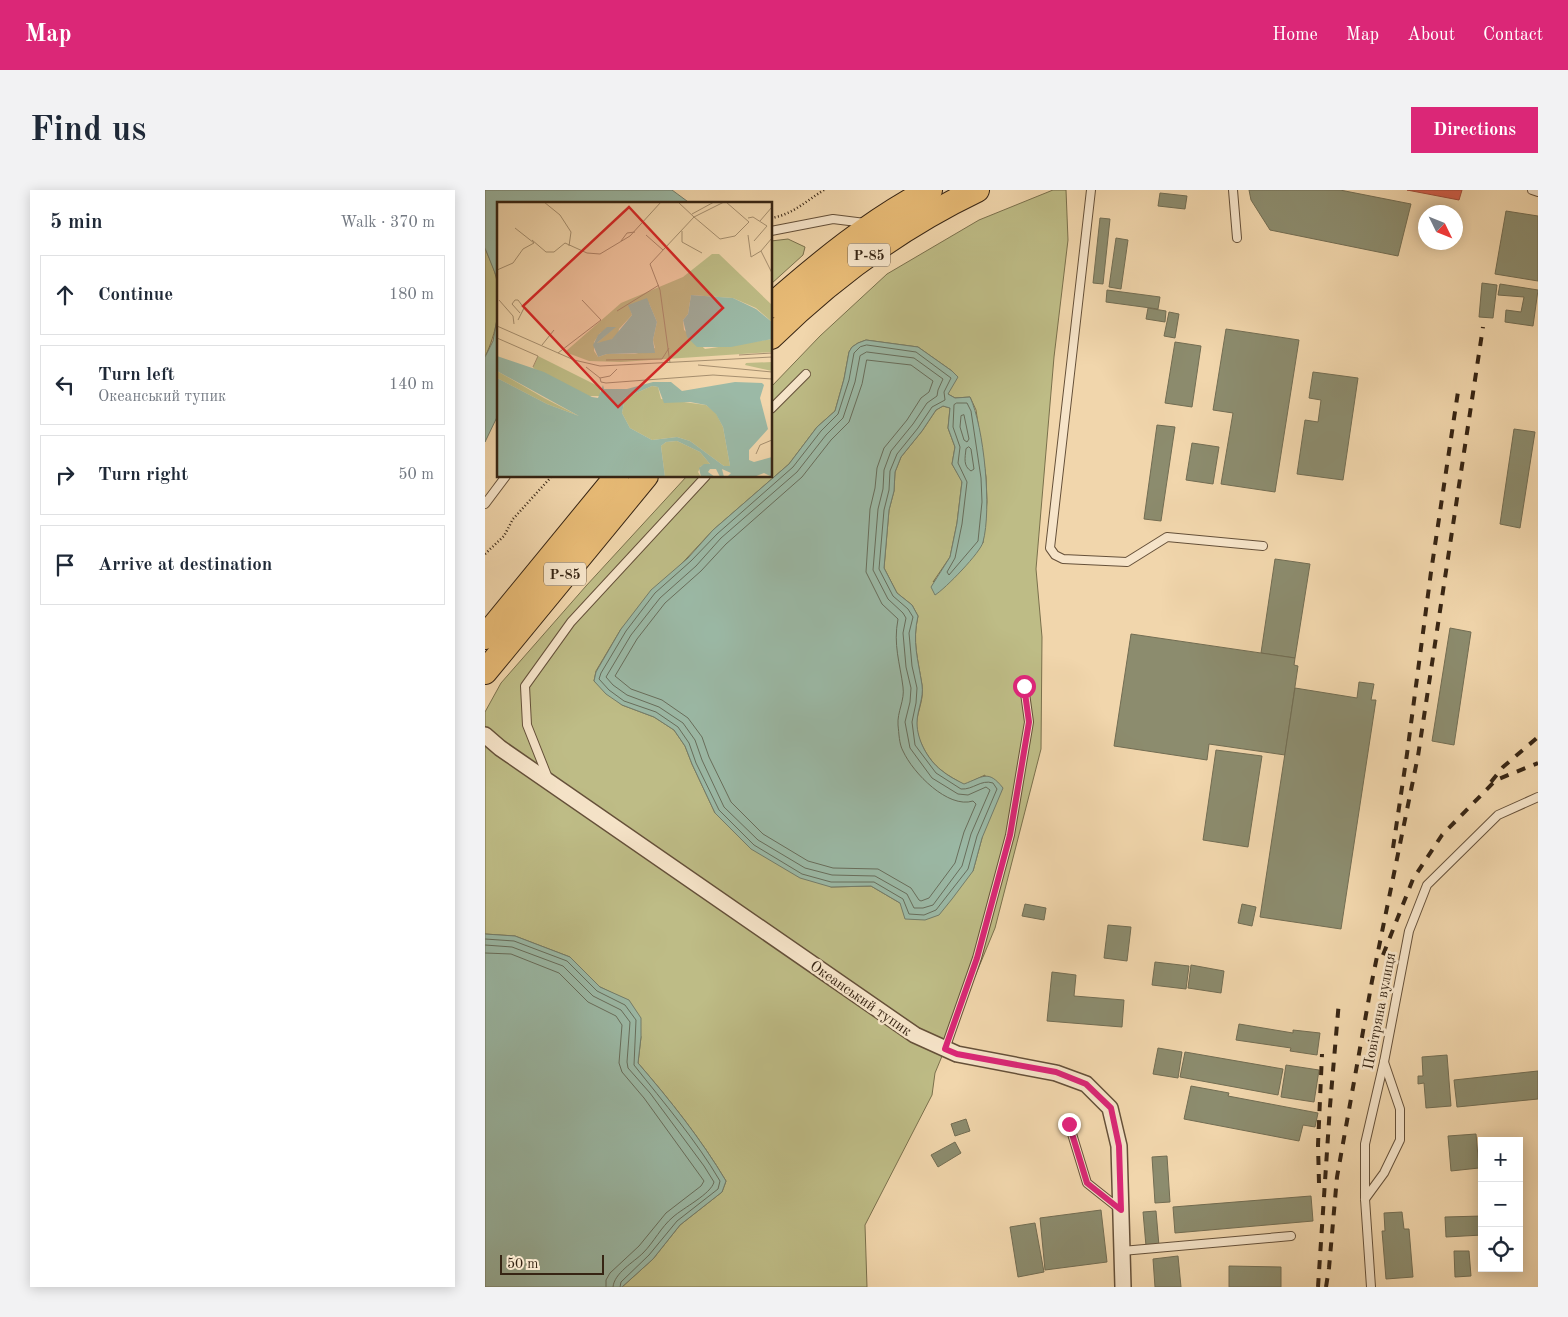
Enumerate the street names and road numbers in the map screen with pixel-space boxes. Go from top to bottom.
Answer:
road number: Р-85 [848,244,890,266]
road number: Р-85 [544,562,586,586]
street label: Повітряна вулиця [1362,951,1399,1071]
street label: Океанський тупик [807,959,914,1040]

